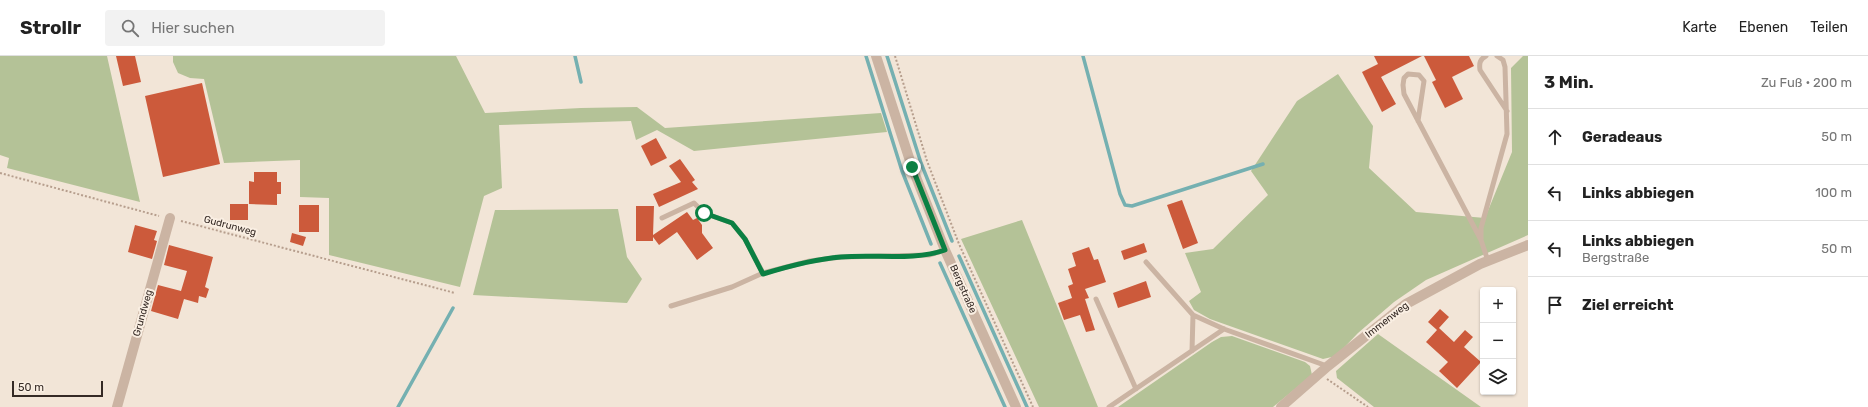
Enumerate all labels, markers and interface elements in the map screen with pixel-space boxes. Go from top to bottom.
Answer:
search box [105,10,385,46]
text: Strollr [20,16,81,39]
icon: search [119,17,141,39]
text: Hier suchen [151,19,235,37]
text: Karte [1682,19,1717,36]
text: Ebenen [1739,19,1788,36]
text: Teilen [1810,19,1848,36]
text: 3 Min. [1544,72,1594,92]
text: Zu Fuß · 200 m [1761,75,1852,90]
icon: ahead [1544,126,1566,148]
text: Geradeaus [1582,128,1662,146]
text: 50 m [1821,129,1852,144]
route end [903,158,921,176]
icon: left [1544,182,1566,204]
text: Links abbiegen [1582,184,1694,202]
text: 100 m [1815,185,1852,200]
route start [695,204,713,222]
street label: Gudrunweg [202,213,258,239]
text: Links abbiegen [1582,232,1694,250]
icon: left [1544,238,1566,260]
text: 50 m [1821,241,1852,256]
text: Bergstraße [1582,250,1649,265]
street label: Bergstraße [947,263,979,315]
map controls [1480,287,1516,395]
button: + [1480,287,1516,323]
street label: Grundweg [131,288,155,338]
icon: arrive [1544,294,1566,316]
text: Ziel erreicht [1582,296,1674,314]
street label: Immenweg [1363,299,1411,341]
button: − [1480,323,1516,359]
button: layers [1480,359,1516,395]
scale bar [12,379,103,398]
text: 50 m [18,381,44,394]

